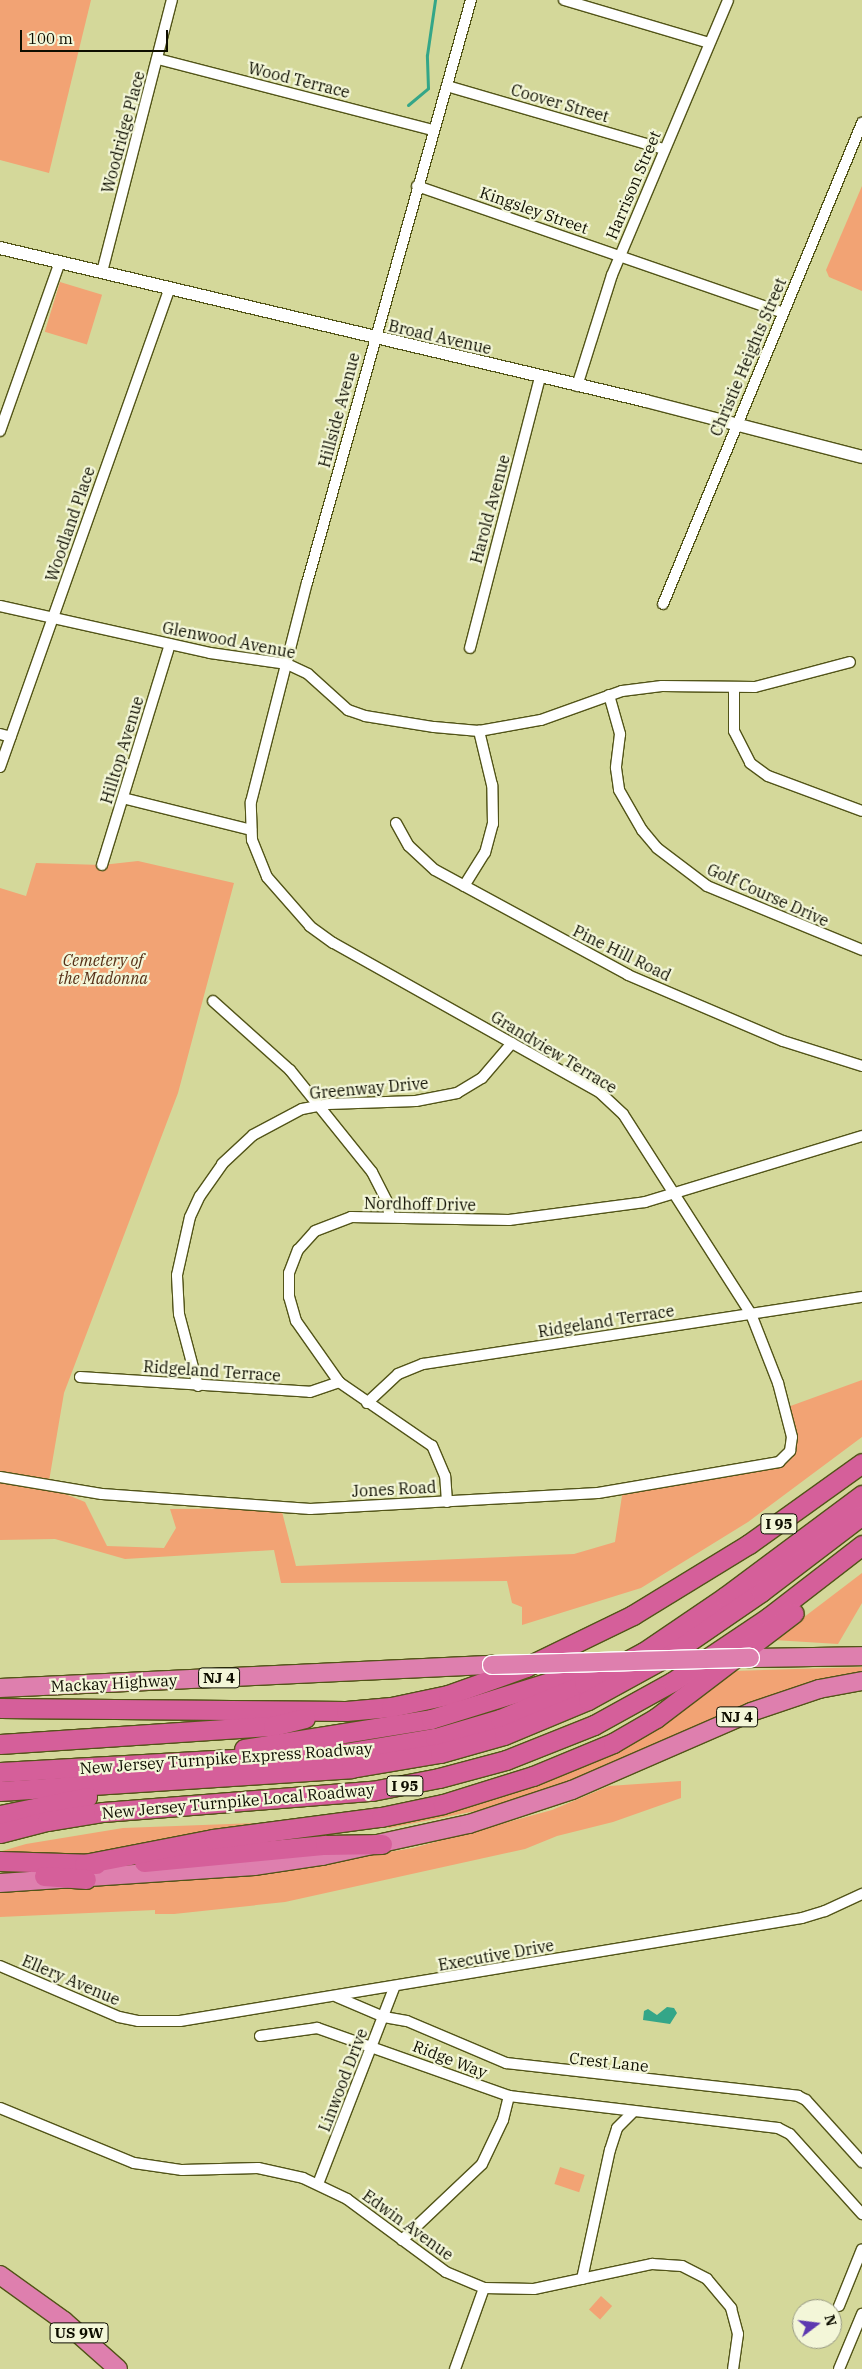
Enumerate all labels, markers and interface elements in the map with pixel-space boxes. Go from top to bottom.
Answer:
scale bar [22,20,170,52]
text: 100 m [28,29,73,48]
street label: Wood Terrace [246,58,352,102]
street label: Woodridge Place [97,69,149,195]
street label: Coover Street [509,80,611,126]
street label: Harrison Street [601,128,665,242]
street label: Kingsley Street [477,182,591,238]
street label: Christie Heights Street [706,275,790,439]
street label: Broad Avenue [386,316,494,358]
street label: Hillside Avenue [314,350,364,470]
street label: Harold Avenue [466,452,514,566]
street label: Woodland Place [41,464,99,584]
street label: Glenwood Avenue [161,618,297,662]
street label: Hilltop Avenue [96,694,148,806]
street label: Golf Course Drive [704,860,832,930]
street label: Pine Hill Road [570,921,674,985]
park label: Cemetery of the Madonna [58,950,148,988]
street label: Grandview Terrace [488,1007,620,1097]
street label: Greenway Drive [309,1073,429,1103]
street label: Nordhoff Drive [364,1193,476,1215]
street label: Ridgeland Terrace [536,1301,676,1341]
street label: Ridgeland Terrace [143,1357,281,1385]
street label: Jones Road [351,1477,437,1501]
road number: I 95 [760,1512,798,1536]
road number: NJ 4 [198,1666,240,1690]
street label: Mackay Highway [50,1670,178,1696]
road number: NJ 4 [716,1704,758,1730]
street label: New Jersey Turnpike Express Roadway [79,1738,373,1778]
road number: I 95 [386,1774,424,1798]
street label: New Jersey Turnpike Local Roadway [101,1780,375,1822]
street label: Executive Drive [437,1935,555,1975]
street label: Ellery Avenue [19,1951,123,2009]
street label: Linwood Drive [314,2026,372,2134]
street label: Ridge Way [410,2036,490,2082]
street label: Crest Lane [568,2048,650,2076]
street label: Edwin Avenue [359,2186,457,2264]
north arrow [792,2299,842,2349]
text: N [820,2313,841,2328]
road number: US 9W [49,2320,109,2346]

